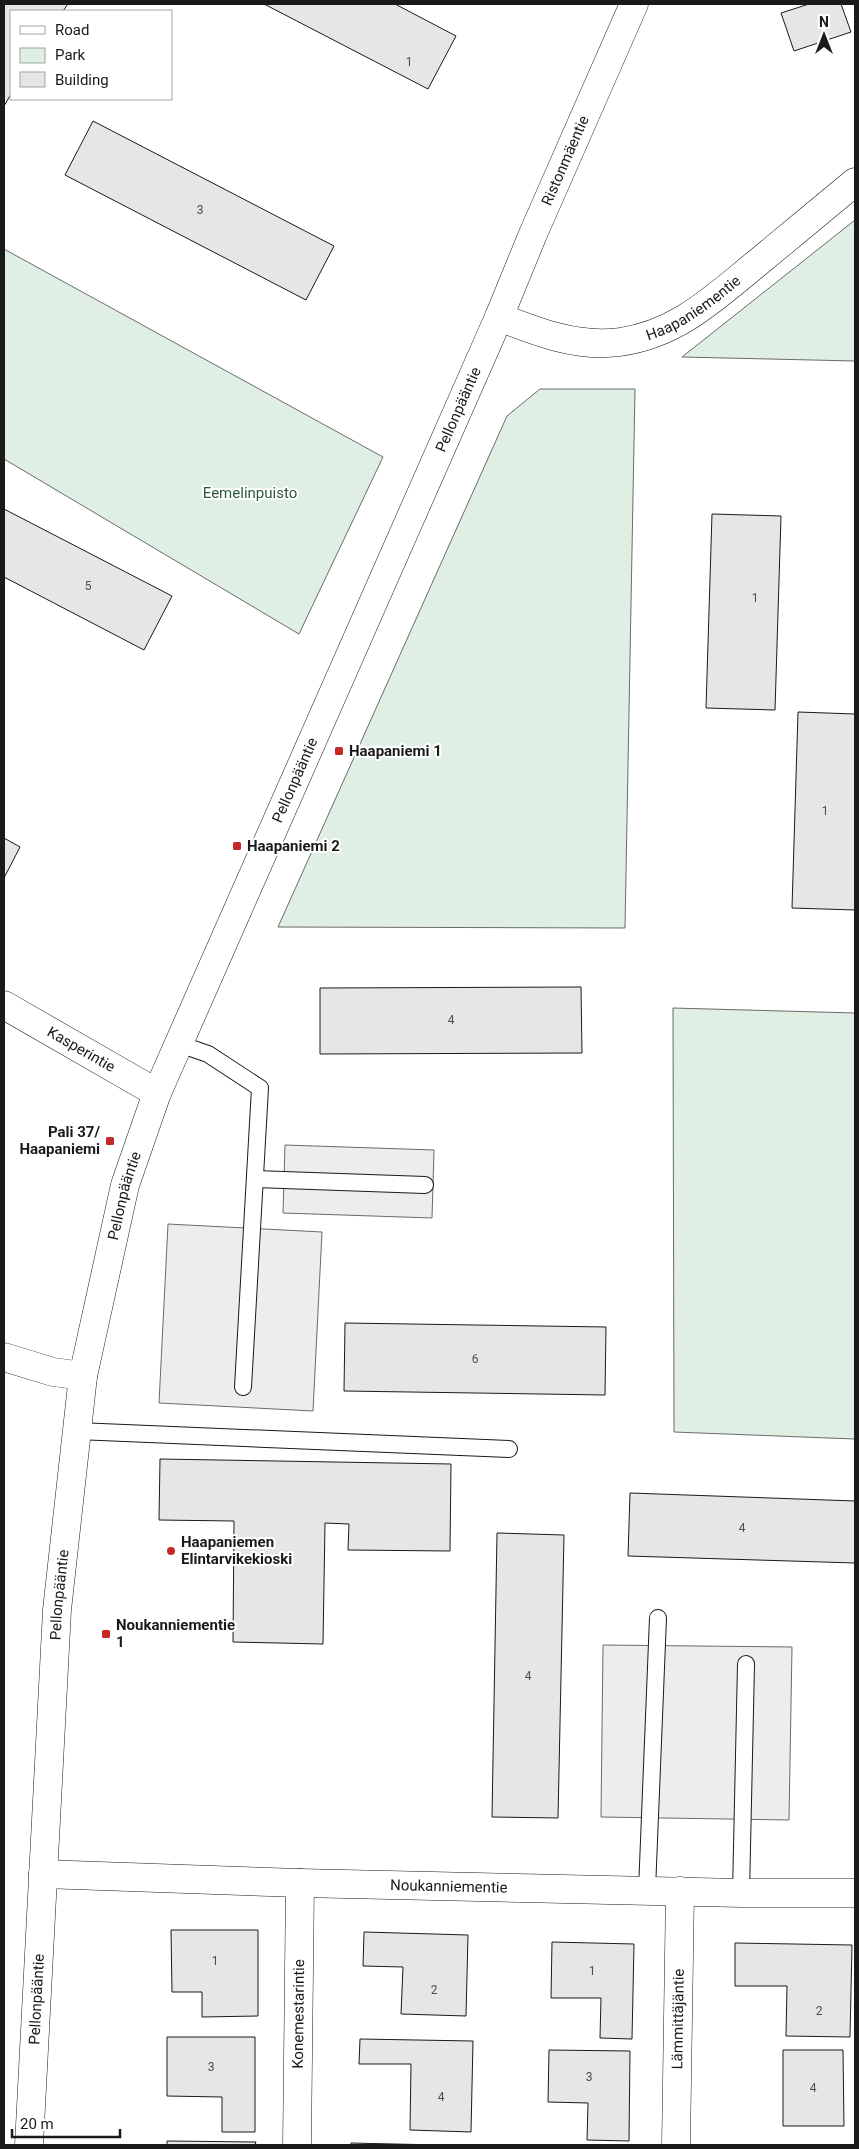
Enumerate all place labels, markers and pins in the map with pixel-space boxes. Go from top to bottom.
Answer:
place label: Haapaniemi 1 [349,742,442,760]
marker: Haapaniemi 1 [333,745,345,757]
place label: Haapaniemi 2 [247,837,340,855]
marker: Haapaniemi 2 [231,840,243,852]
place label: Pali 37/ Haapaniemi [19,1123,100,1158]
marker: Pali 37/ Haapaniemi [104,1135,116,1147]
place label: Haapaniemen Elintarvikekioski [181,1533,292,1568]
marker: Haapaniemen Elintarvikekioski [165,1545,177,1557]
place label: Noukanniementie 1 [116,1616,235,1651]
marker: Noukanniementie 1 [100,1628,112,1640]

